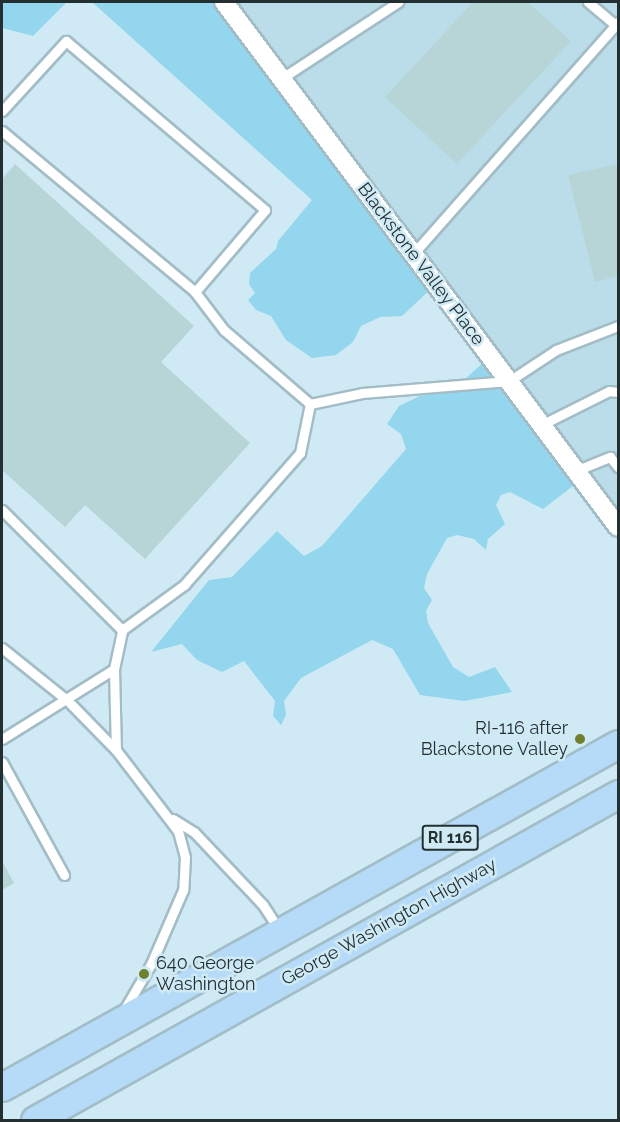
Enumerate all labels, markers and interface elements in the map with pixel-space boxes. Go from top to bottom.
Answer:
street label: Blackstone Valley Place [353,178,489,350]
place label: RI-116 after Blackstone Valley [420,718,568,760]
marker: RI-116 after Blackstone Valley [573,732,587,746]
road number: RI 116 [422,825,478,851]
street label: George Washington Highway [278,854,500,990]
place label: 640 George Washington [156,953,255,996]
marker: 640 George Washington [137,967,151,981]

